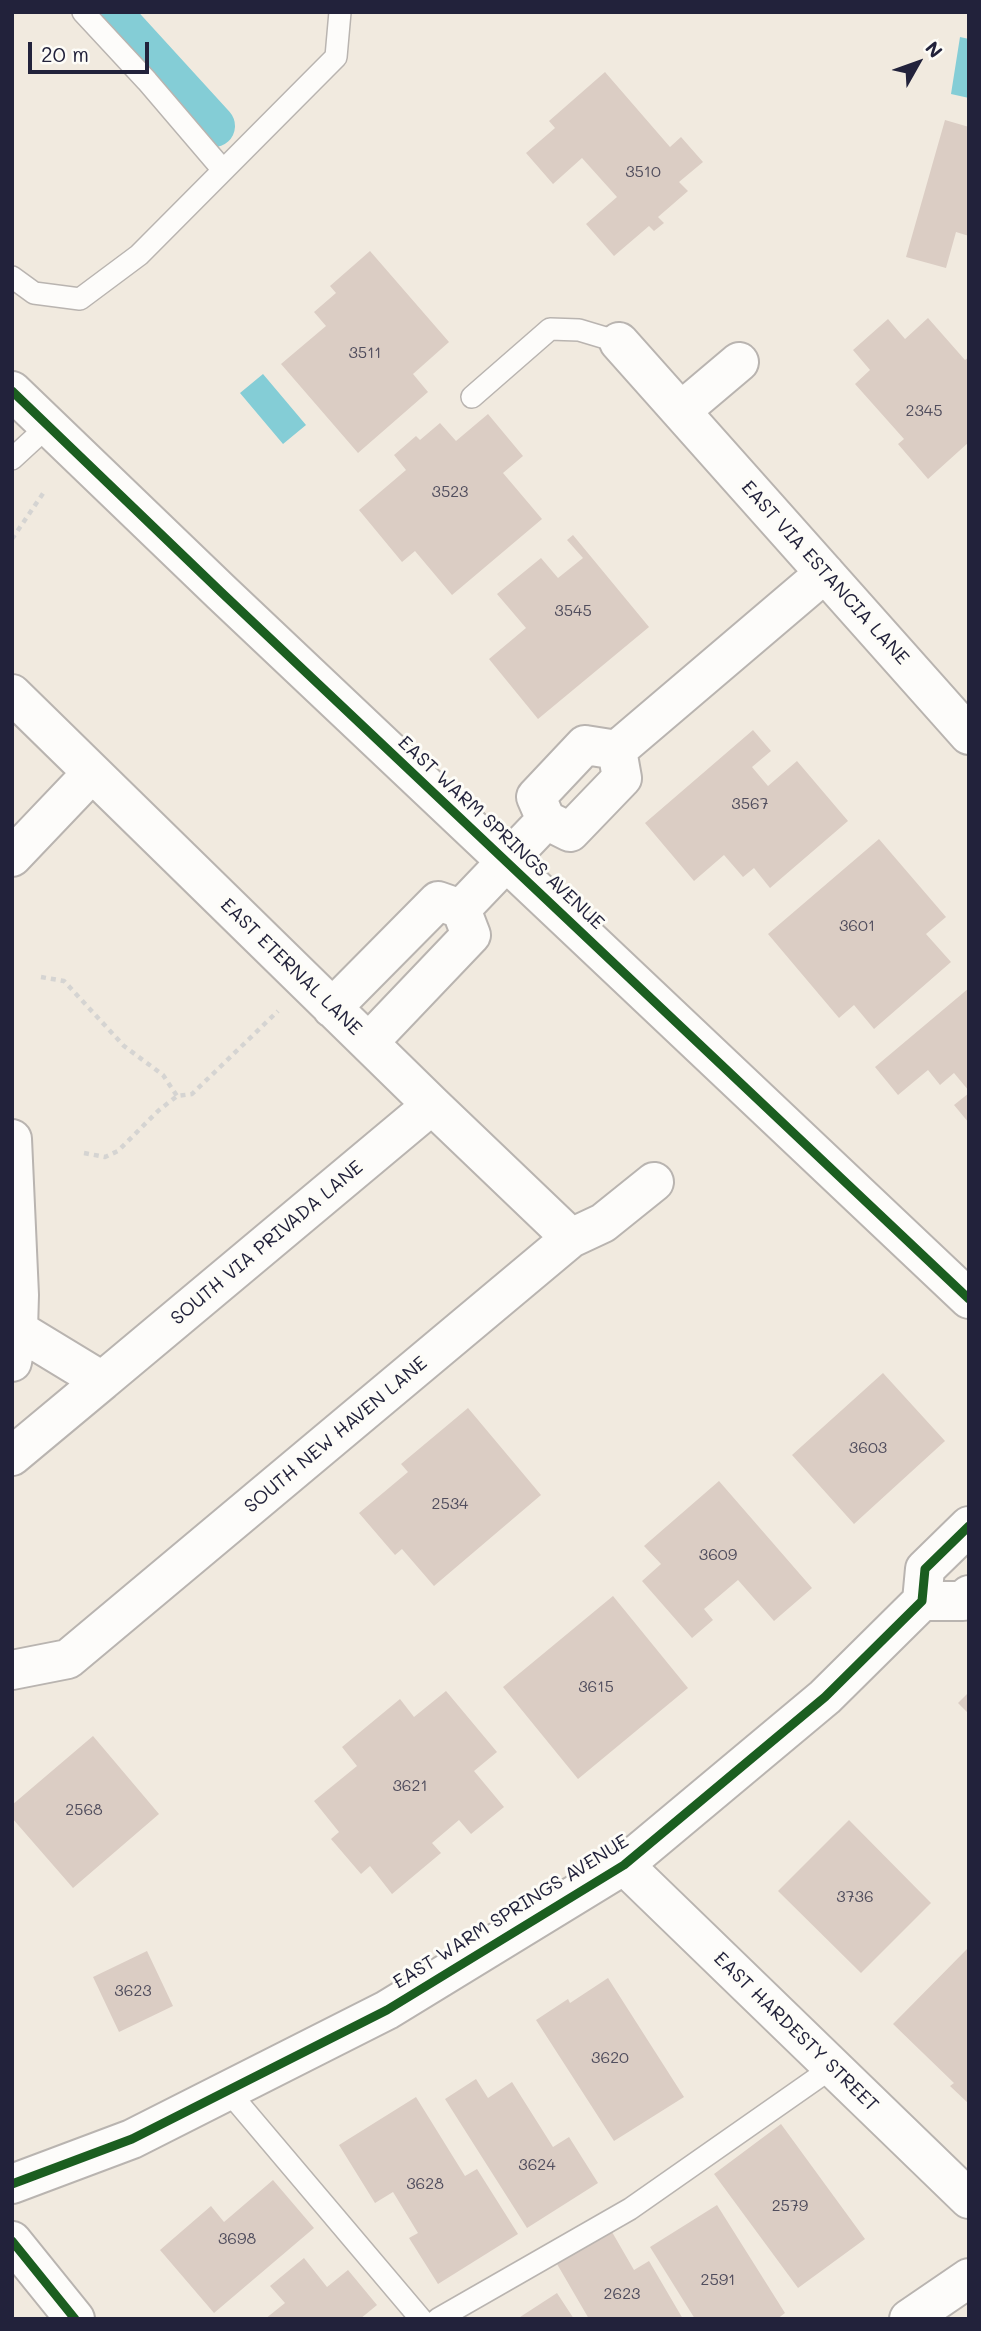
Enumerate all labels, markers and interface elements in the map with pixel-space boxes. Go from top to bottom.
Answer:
scale bar [32,28,152,72]
north arrow [883,28,953,98]
text: N [920,36,949,63]
text: 20 m [41,40,89,67]
house number: 3510 [625,162,661,182]
house number: 3511 [348,343,382,363]
house number: 2345 [905,401,943,421]
street label: EAST VIA ESTANCIA LANE [736,476,914,670]
house number: 3523 [432,482,468,502]
house number: 3545 [554,601,592,621]
street label: EAST WARM SPRINGS AVENUE [393,731,609,935]
house number: 3567 [731,794,769,814]
street label: EAST ETERNAL LANE [216,894,366,1040]
house number: 3601 [839,916,875,936]
street label: SOUTH VIA PRIVADA LANE [166,1156,368,1330]
street label: SOUTH NEW HAVEN LANE [240,1352,432,1518]
house number: 3603 [849,1438,887,1458]
house number: 2534 [431,1494,469,1514]
house number: 3609 [699,1545,737,1565]
house number: 3615 [578,1677,614,1697]
house number: 3621 [392,1776,428,1796]
house number: 2568 [65,1800,103,1820]
street label: EAST WARM SPRINGS AVENUE [389,1830,633,1994]
house number: 3736 [836,1887,874,1907]
street label: EAST HARDESTY STREET [709,1947,883,2117]
house number: 3623 [114,1981,152,2001]
house number: 3620 [591,2048,629,2068]
house number: 3624 [518,2155,556,2175]
house number: 3628 [406,2174,444,2194]
house number: 2579 [772,2196,808,2216]
house number: 3698 [218,2229,256,2249]
house number: 2591 [701,2270,735,2290]
house number: 2623 [604,2284,640,2304]

